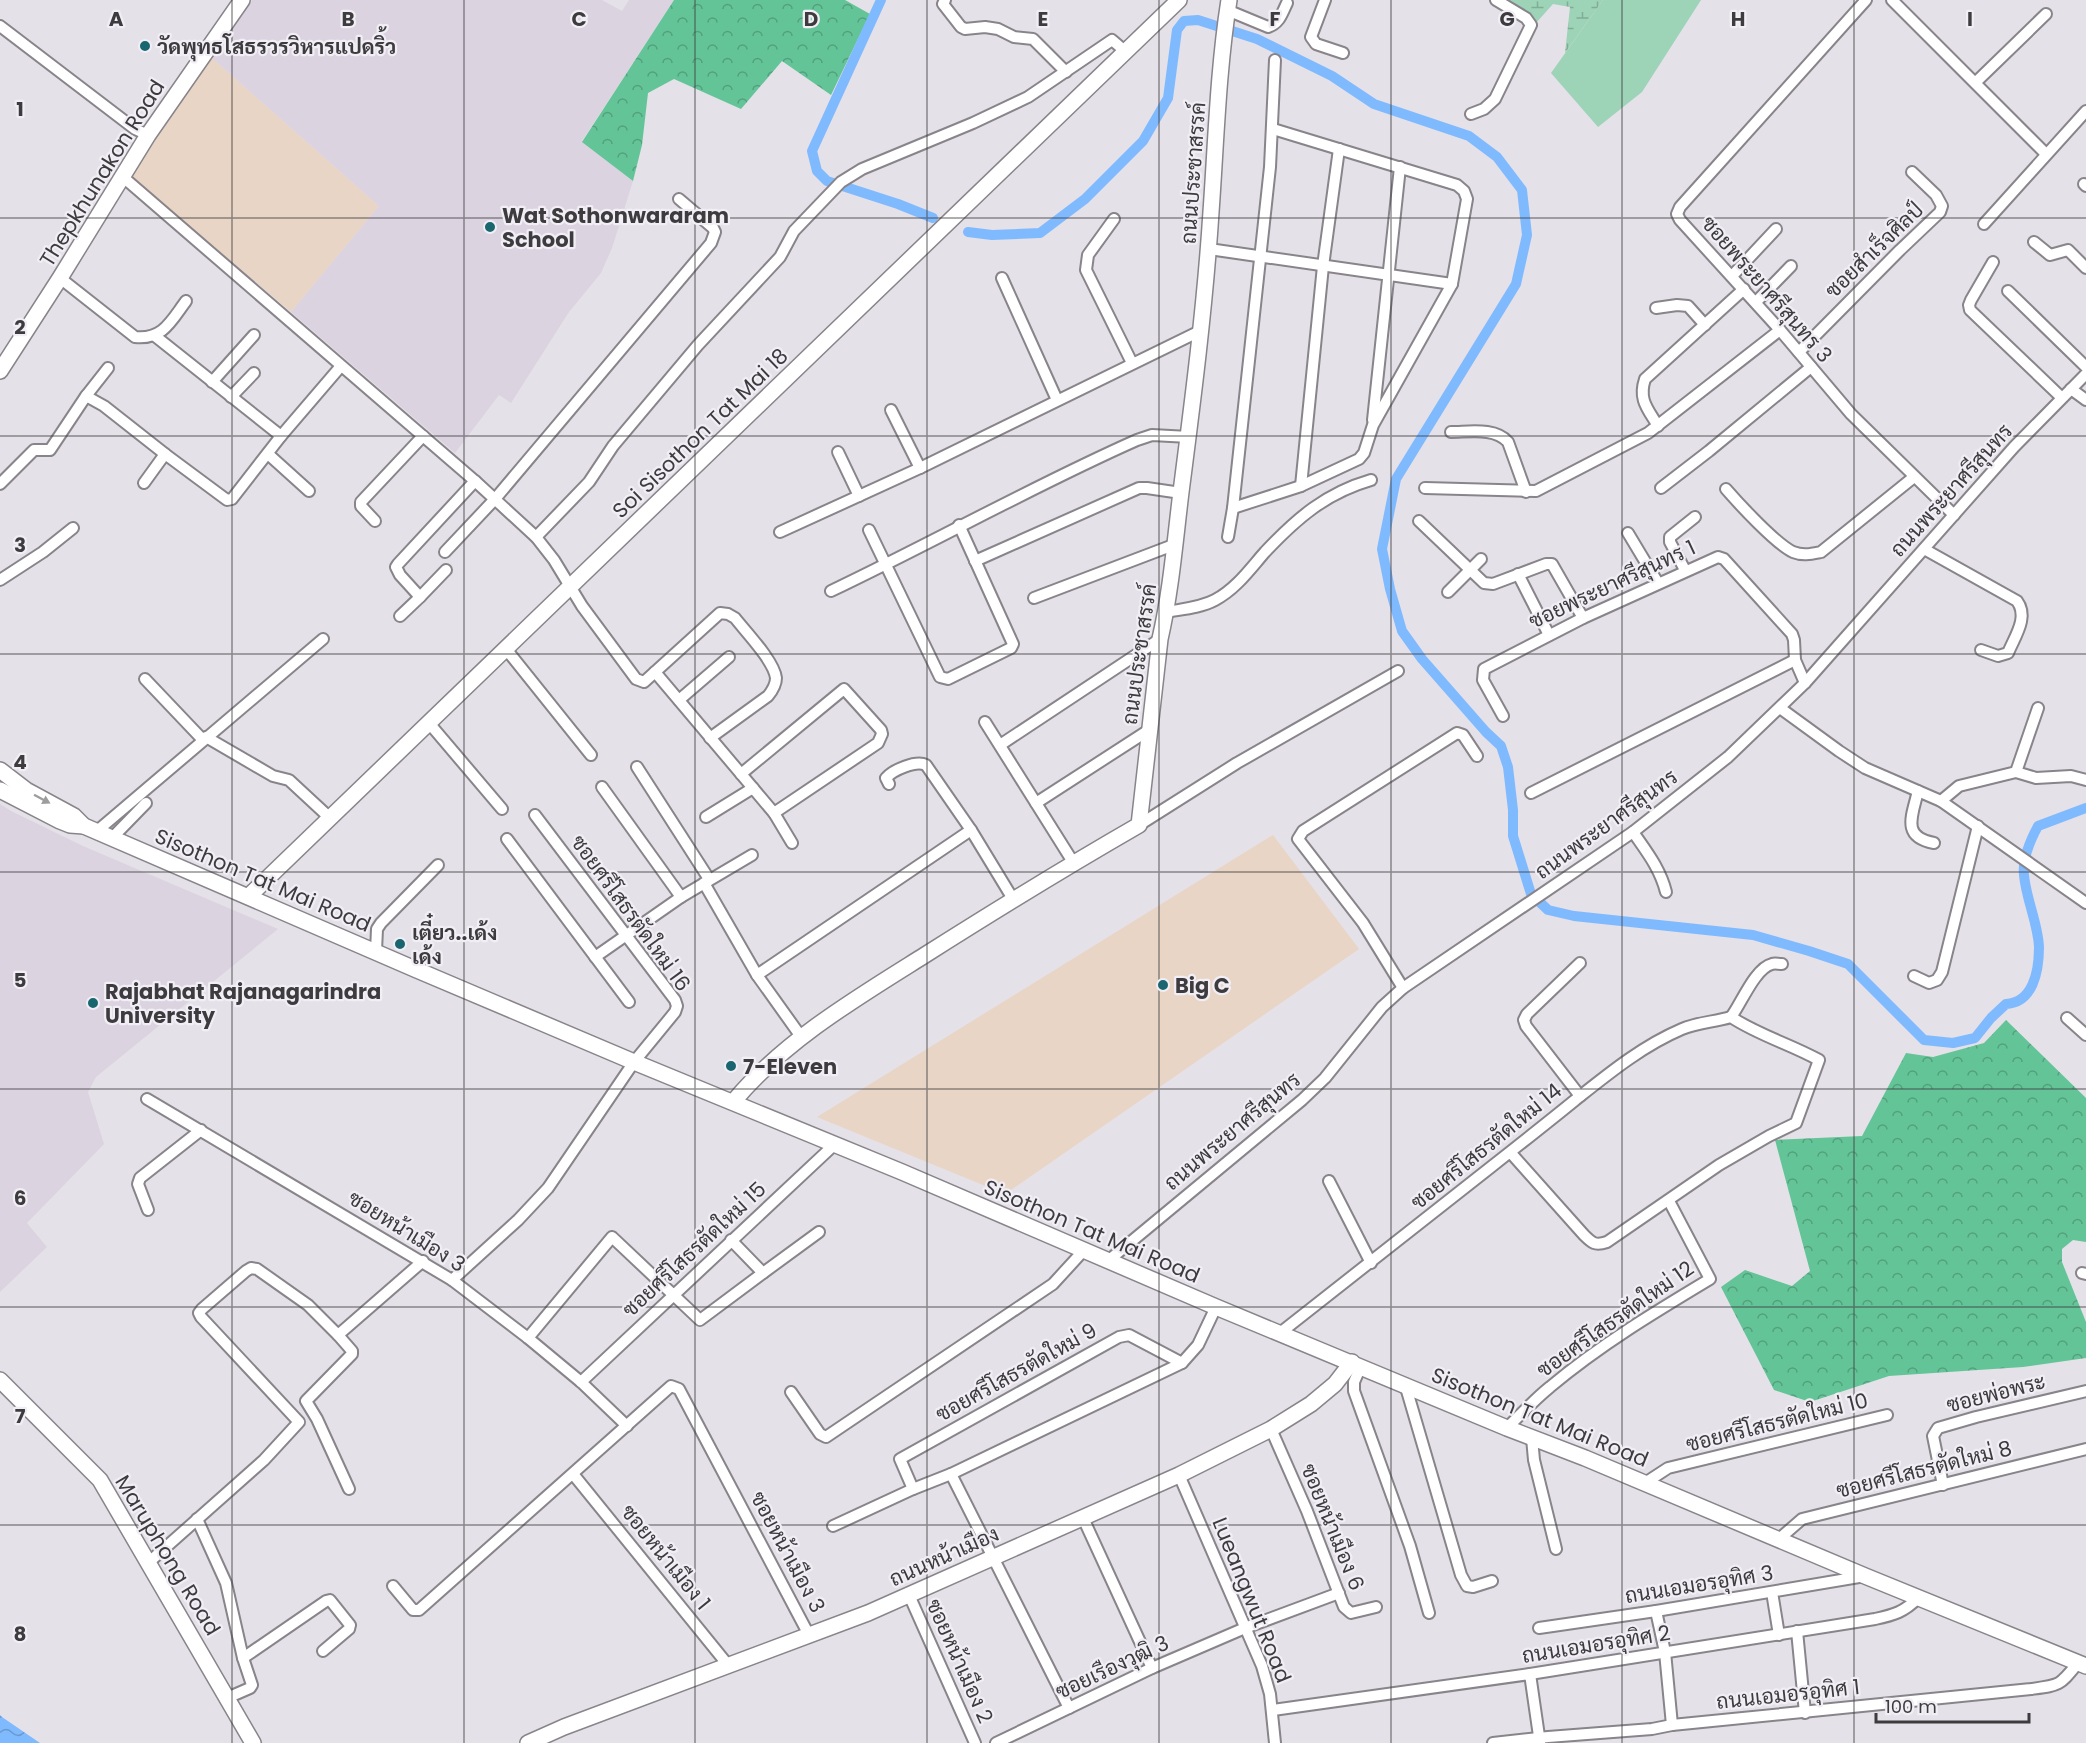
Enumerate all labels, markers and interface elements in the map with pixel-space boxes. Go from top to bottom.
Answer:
text: A [109,5,124,33]
text: B [341,5,355,33]
text: C [571,5,587,33]
text: D [804,5,818,33]
text: E [1038,5,1048,33]
text: F [1270,5,1281,33]
text: G [1499,5,1515,33]
text: H [1731,5,1745,33]
text: I [1967,5,1973,33]
place label: วัดพุทธโสธรวรวิหารแปดริ้ว [157,26,396,62]
marker: วัดพุทธโสธรวรวิหารแปดริ้ว [138,39,152,53]
street label: Thepkhunakon Road [33,74,171,272]
text: 1 [16,95,24,123]
street label: ถนนประชาสรรค์ [1174,101,1212,245]
street label: ซอยสำเร็จศิลป์ [1818,196,1930,304]
place label: Wat Sothonwararam School [502,201,729,254]
street label: ซอยพระยาศรีสุนทร 3 [1695,209,1839,369]
marker: Wat Sothonwararam School [483,220,497,234]
text: 2 [14,313,26,341]
street label: Soi Sisothon Tat Mai 18 [606,341,794,525]
street label: ถนนพระยาศรีสุนทร [1883,417,2019,563]
text: 3 [14,531,26,559]
street label: ซอยพระยาศรีสุนทร 1 [1524,533,1700,635]
street label: ถนนประชาสรรค์ [1115,582,1163,726]
text: 4 [13,748,27,776]
street label: ถนนพระยาศรีสุนทร [1529,762,1683,886]
one-way arrow [34,794,51,804]
street label: Sisothon Tat Mai Road [151,821,375,939]
street label: ซอยศรีโสธรตัดใหม่ 16 [564,829,698,997]
place label: เตี๋ยว..เด้ง เด้ง [412,913,497,971]
marker: เตี๋ยว..เด้ง เด้ง [393,937,407,951]
text: 5 [14,966,27,994]
place label: Big C [1175,971,1230,1000]
place label: Rajabhat Rajanagarindra University [105,977,381,1030]
marker: Big C [1156,978,1170,992]
marker: Rajabhat Rajanagarindra University [86,996,100,1010]
place label: 7-Eleven [743,1052,837,1081]
marker: 7-Eleven [724,1059,738,1073]
street label: ถนนพระยาศรีสุนทร [1158,1065,1306,1197]
street label: ซอยศรีโสธรตัดใหม่ 14 [1404,1076,1568,1216]
street label: Sisothon Tat Mai Road [980,1172,1204,1290]
street label: ซอยศรีโสธรตัดใหม่ 15 [616,1175,772,1323]
street label: ซอยหน้าเมือง 3 [343,1183,471,1279]
text: 6 [14,1184,26,1212]
street label: ซอยศรีโสธรตัดใหม่ 12 [1531,1254,1699,1384]
street label: ซอยศรีโสธรตัดใหม่ 9 [930,1316,1102,1428]
street label: Sisothon Tat Mai Road [1427,1360,1653,1474]
street label: ซอยพ่อพระ [1943,1367,2049,1419]
street label: ซอยศรีโสธรตัดใหม่ 10 [1683,1385,1871,1459]
text: 7 [15,1402,26,1430]
street label: ซอยศรีโสธรตัดใหม่ 8 [1833,1433,2015,1505]
street label: ซอยหน้าเมือง 6 [1294,1459,1372,1595]
street label: Maruphong Road [109,1469,227,1641]
street label: ซอยหน้าเมือง 3 [744,1486,832,1618]
street label: ซอยหน้าเมือง 1 [615,1498,717,1616]
street label: Lueangwut Road [1206,1513,1298,1687]
street label: ถนนหน้าเมือง [885,1519,1003,1593]
street label: ถนนเอมอรอุทิศ 3 [1623,1558,1775,1610]
street label: ซอยหน้าเมือง 2 [920,1594,1000,1728]
street label: ถนนเอมอรอุทิศ 2 [1520,1618,1672,1670]
text: 8 [14,1620,26,1648]
street label: ซอยเรืองวุฒิ 3 [1051,1628,1173,1706]
street label: ถนนเอมอรอุทิศ 1 [1715,1672,1861,1716]
scale bar [1876,1686,2029,1724]
text: 100 m [1885,1694,1937,1719]

